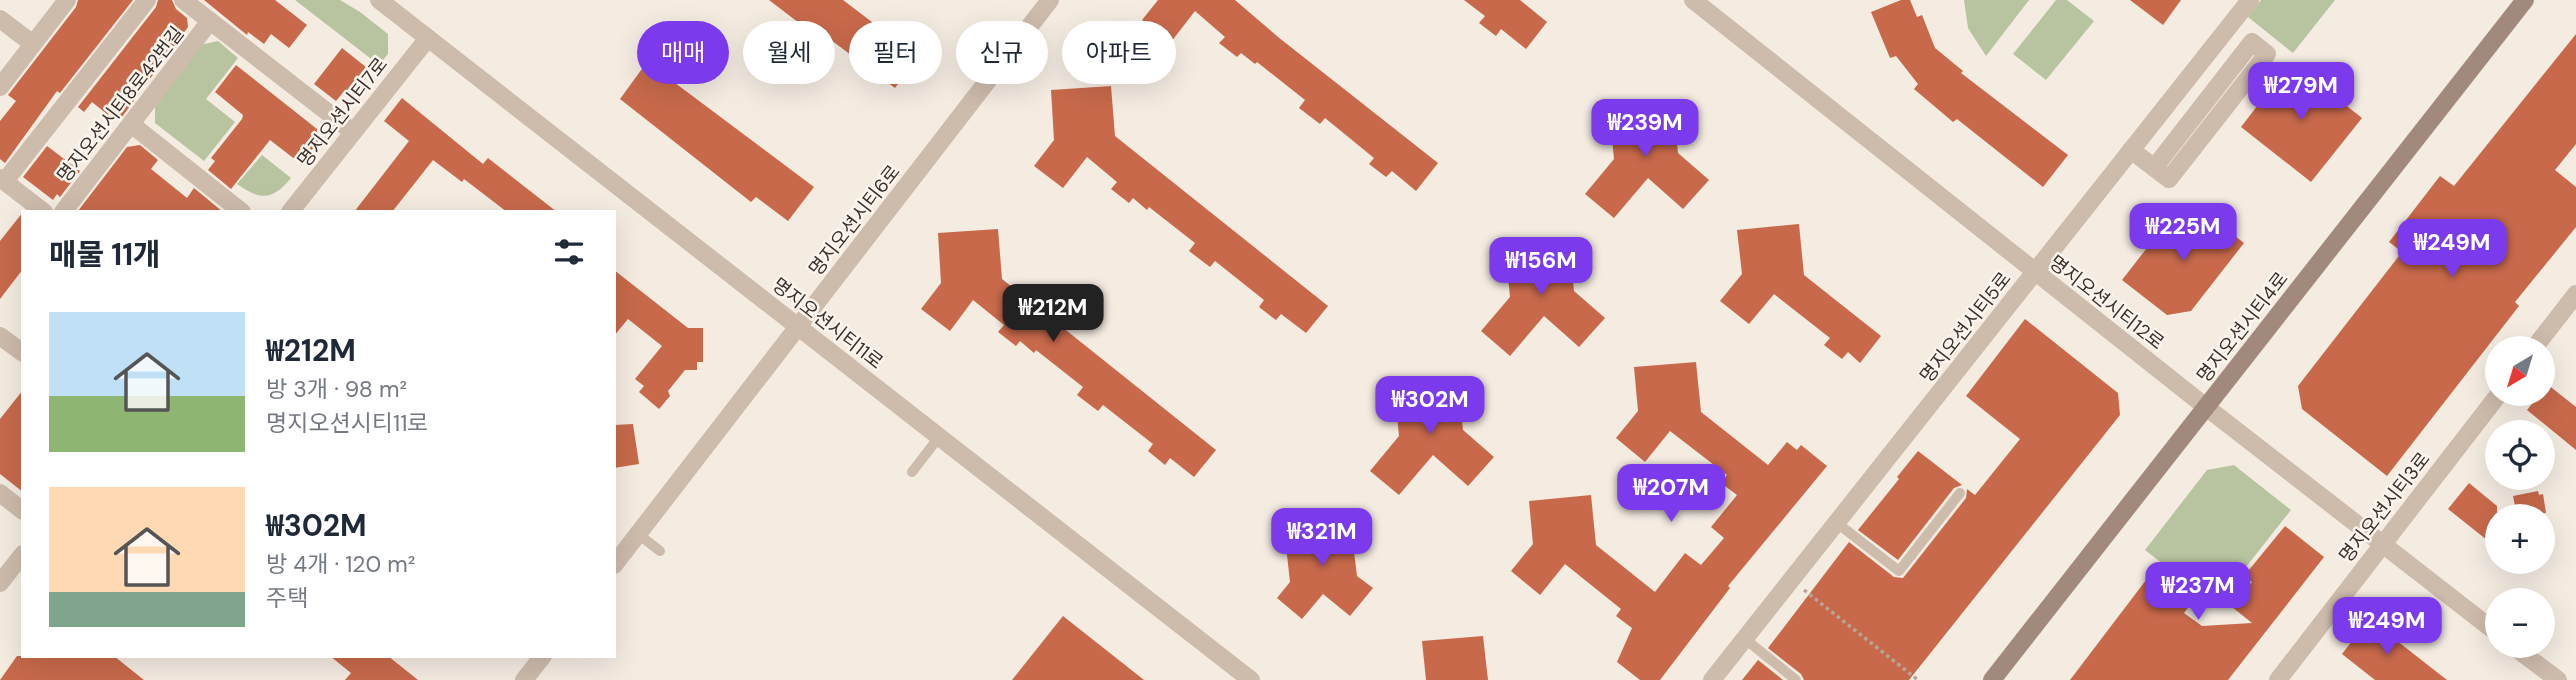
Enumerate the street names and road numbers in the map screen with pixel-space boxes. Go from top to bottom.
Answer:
street label: 명지오션시티8로42번길 [52,21,189,187]
street label: 명지오션시티7로 [292,52,393,172]
street label: 명지오션시티6로 [803,160,906,281]
street label: 명지오션시티12로 [2044,250,2169,355]
street label: 명지오션시티5로 [1914,267,2016,388]
street label: 명지오션시티4로 [2191,267,2293,388]
street label: 명지오션시티11로 [767,272,888,375]
street label: 명지오션시티3로 [2333,447,2435,568]

